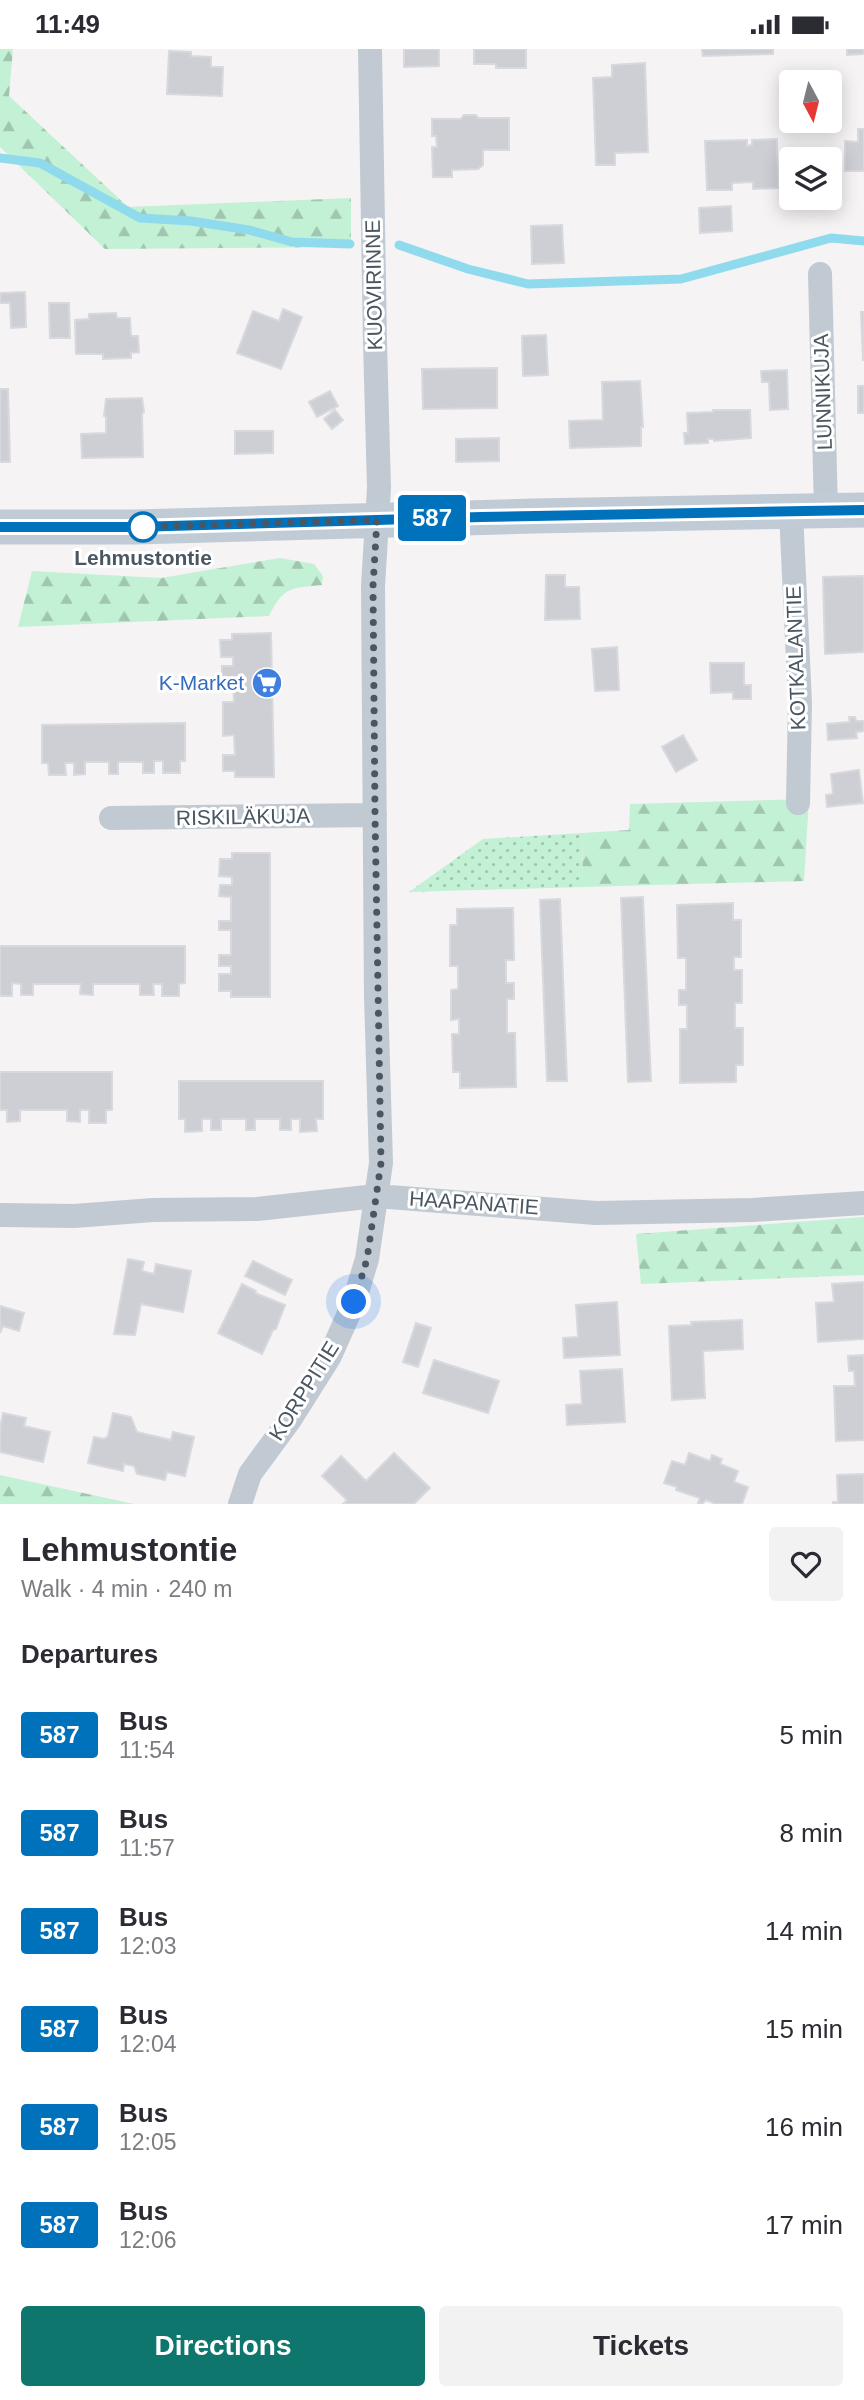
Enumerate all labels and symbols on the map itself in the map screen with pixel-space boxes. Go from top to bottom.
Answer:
north arrow [779,70,842,133]
street label: KUOVIRINNE [361,219,386,351]
street label: LUNNIKUJA [809,333,836,451]
line badge: 587 [392,495,472,541]
marker: Lehmustontie [128,512,158,542]
place label: Lehmustontie [74,546,212,569]
street label: KOTKALANTIE [781,585,810,731]
supermarket icon: K-Market [250,666,284,700]
place label: K-Market [159,671,244,694]
street label: RISKILÄKUJA [176,804,310,829]
street label: HAAPANATIE [408,1186,540,1219]
your location [336,1284,371,1319]
street label: KORPPITIE [264,1337,343,1444]

